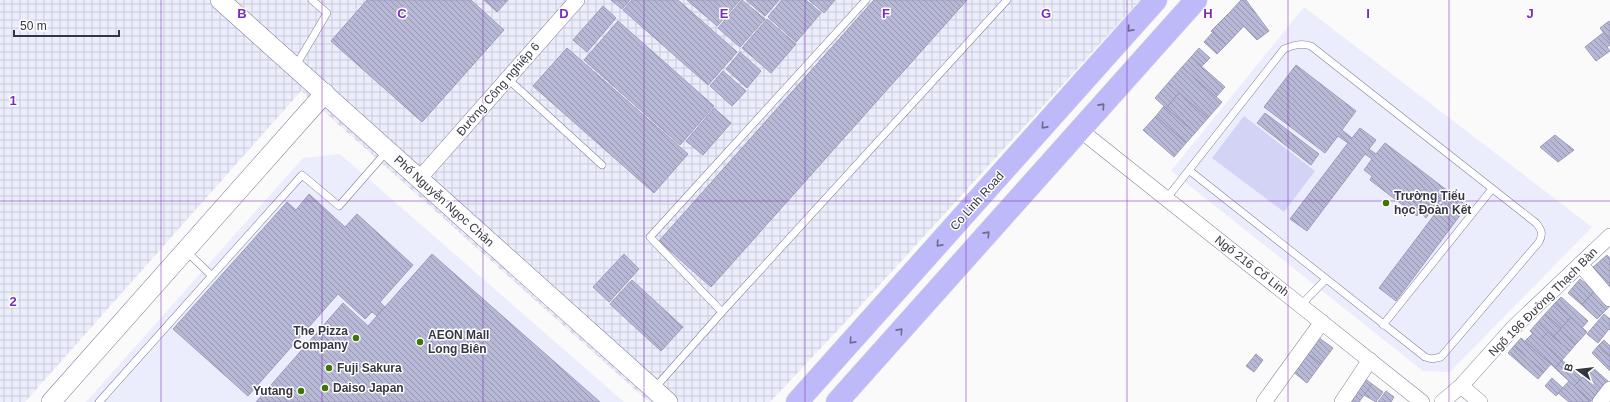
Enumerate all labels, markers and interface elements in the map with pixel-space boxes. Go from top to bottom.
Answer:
text: B [237,6,247,21]
text: C [397,6,407,21]
text: D [559,6,569,21]
text: E [720,6,729,21]
text: F [882,6,890,21]
text: G [1041,6,1051,21]
text: H [1203,6,1213,21]
text: I [1366,6,1370,21]
text: J [1526,6,1534,21]
scale bar [14,12,119,38]
text: 50 m [20,19,47,33]
one-way arrow [1128,24,1135,32]
street label: Đường Công nghiệp 6 [454,39,543,139]
text: 1 [9,93,17,108]
one-way arrow [1097,103,1104,111]
one-way arrow [1041,121,1049,129]
street label: Phố Nguyễn Ngọc Chân [391,152,497,250]
street label: Co Linh Road [947,169,1007,233]
place label: Trường Tiểu học Đoàn Kết [1394,189,1471,217]
marker: Trường Tiểu học Đoàn Kết [1381,198,1391,208]
one-way arrow [983,232,990,239]
street label: Ngõ 216 Cổ Linh [1212,233,1292,299]
one-way arrow [936,239,943,247]
street label: Ngõ 196 Đường Thạch Bàn [1486,245,1600,359]
text: 2 [9,294,17,309]
place label: The Pizza Company [293,324,348,352]
place label: AEON Mall Long Biên [428,328,489,356]
one-way arrow [896,328,903,336]
marker: The Pizza Company [351,333,361,343]
one-way arrow [849,336,857,344]
marker: AEON Mall Long Biên [415,337,425,347]
north arrow [1558,350,1598,390]
place label: Fuji Sakura [337,361,402,375]
text: B [1562,362,1575,373]
marker: Fuji Sakura [324,363,334,373]
place label: Daiso Japan [333,381,404,395]
marker: Daiso Japan [320,383,330,393]
place label: Yutang [253,384,293,398]
marker: Yutang [296,386,306,396]

